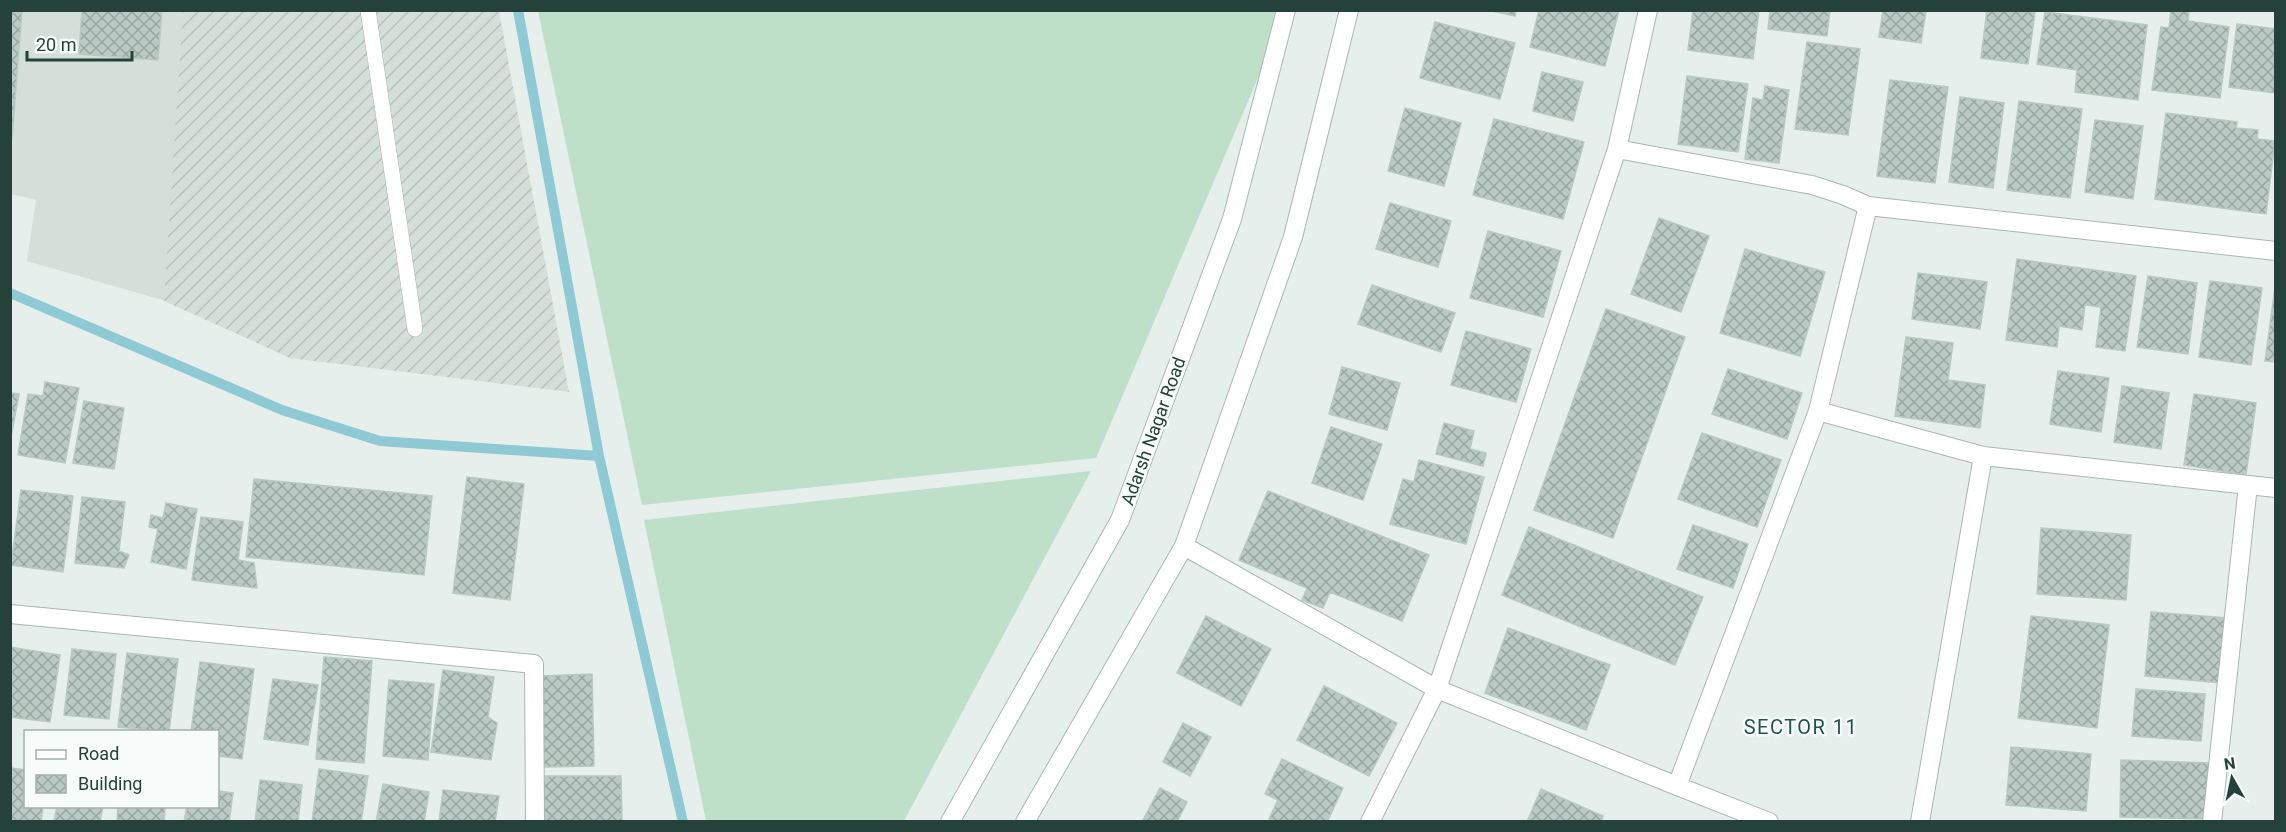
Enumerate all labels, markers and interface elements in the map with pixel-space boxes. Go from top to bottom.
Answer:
scale bar [27,24,132,62]
text: 20 m [36,34,76,55]
street label: Adarsh Nagar Road [1116,354,1190,508]
district label: SECTOR 11 [1744,715,1858,739]
legend [24,730,219,808]
text: Road [78,743,119,764]
north arrow [2202,748,2262,808]
text: N [2223,753,2237,774]
text: Building [78,773,142,794]

